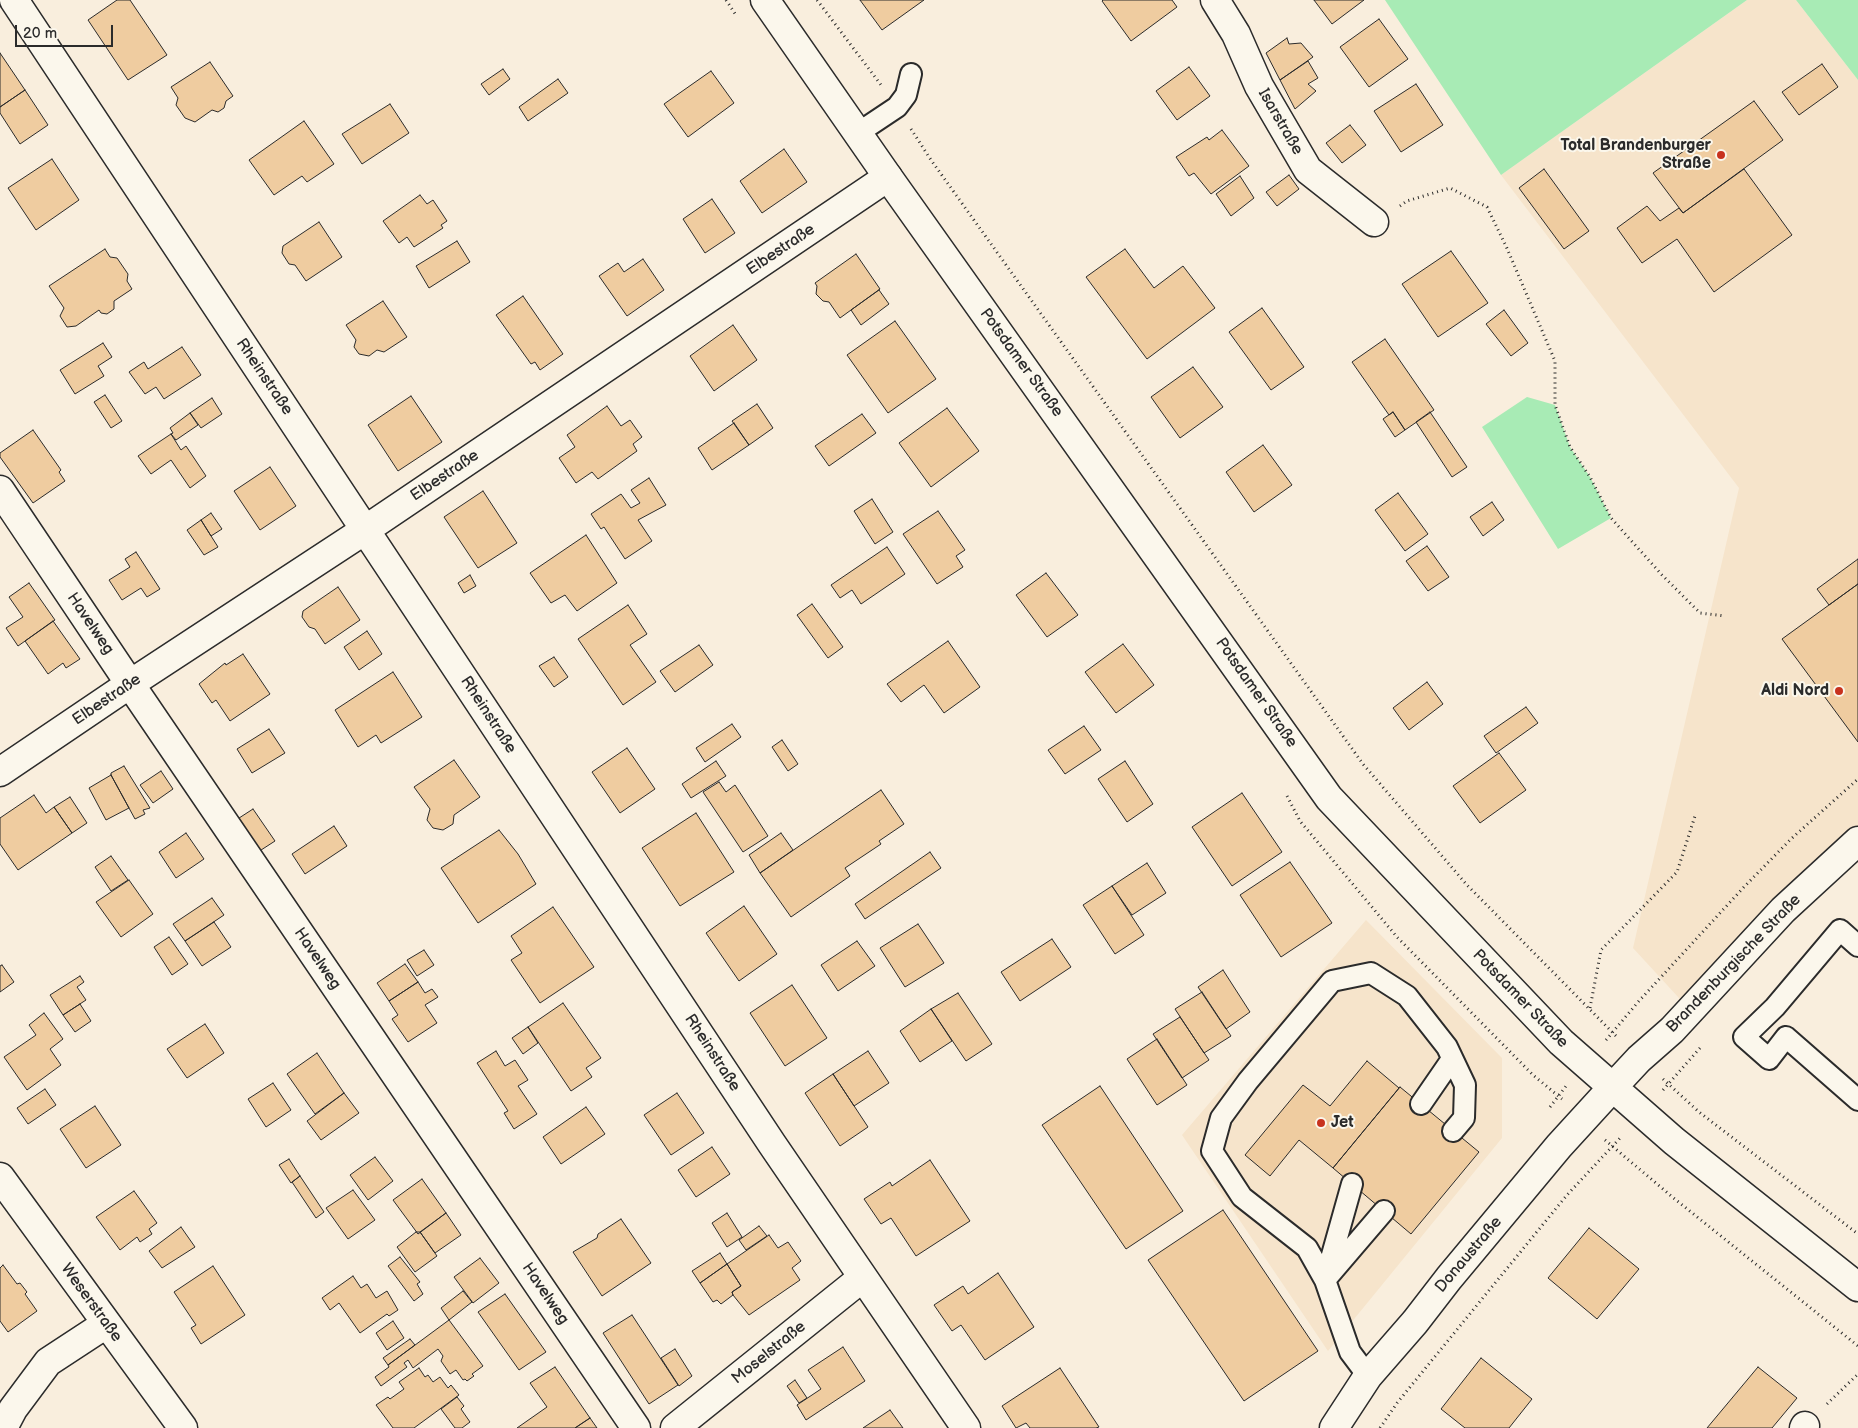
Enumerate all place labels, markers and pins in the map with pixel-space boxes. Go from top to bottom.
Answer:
place label: Total Brandenburger Straße [1561,136,1711,174]
marker: Total Brandenburger Straße [1715,149,1727,161]
place label: Aldi Nord [1761,681,1829,701]
marker: Aldi Nord [1833,685,1845,697]
place label: Jet [1331,1113,1354,1133]
marker: Jet [1315,1117,1327,1129]

